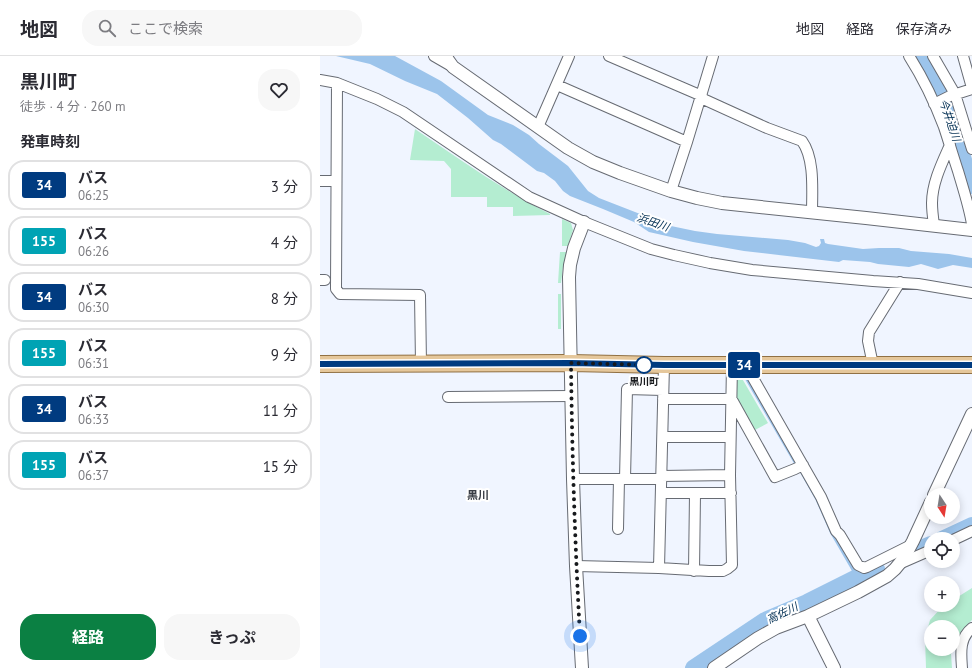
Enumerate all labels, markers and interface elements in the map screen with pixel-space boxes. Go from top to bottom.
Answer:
search box [82,10,362,46]
text: 地図 [20,17,58,41]
icon: search [96,17,118,39]
text: ここで検索 [128,19,203,38]
text: 地図 [796,20,824,38]
text: 経路 [846,20,874,38]
text: 保存済み [896,20,952,38]
text: 黒川町 [20,69,77,93]
button: heart [258,69,300,111]
water label: 今井迫川 [936,97,964,144]
text: 徒歩 · 4 分 · 260 m [20,98,126,115]
text: 発車時刻 [20,132,80,151]
text: バス [78,168,108,187]
text: 34 [36,176,52,194]
text: 3 分 [271,177,298,196]
text: 06:25 [78,187,109,204]
water label: 浜田川 [635,210,672,234]
text: バス [78,224,108,243]
text: 155 [32,232,56,250]
text: 4 分 [271,233,298,252]
text: 06:26 [78,243,109,260]
text: バス [78,280,108,299]
text: 34 [36,288,52,306]
text: 8 分 [271,289,298,308]
text: 06:30 [78,299,109,316]
text: バス [78,336,108,355]
text: 155 [32,344,56,362]
text: 9 分 [271,345,298,364]
line badge: 34 [726,352,762,378]
text: 06:31 [78,355,109,372]
marker: 黒川町 [635,356,653,374]
text: 34 [736,356,752,374]
place label: 黒川町 [629,375,659,388]
text: バス [78,392,108,411]
text: 34 [36,400,52,418]
text: 11 分 [263,401,298,420]
text: 06:33 [78,411,109,428]
text: バス [78,448,108,467]
text: 155 [32,456,56,474]
text: 15 分 [263,457,298,476]
text: 06:37 [78,467,109,484]
district label: 黒川 [467,488,489,502]
north arrow [924,488,960,524]
map controls [924,488,960,656]
button: locate [924,532,960,568]
button: + [924,576,960,612]
water label: 高佐川 [764,599,801,627]
button: 経路 [20,614,156,660]
button: きっぷ [164,614,300,660]
button: − [924,620,960,656]
your location [570,626,590,646]

